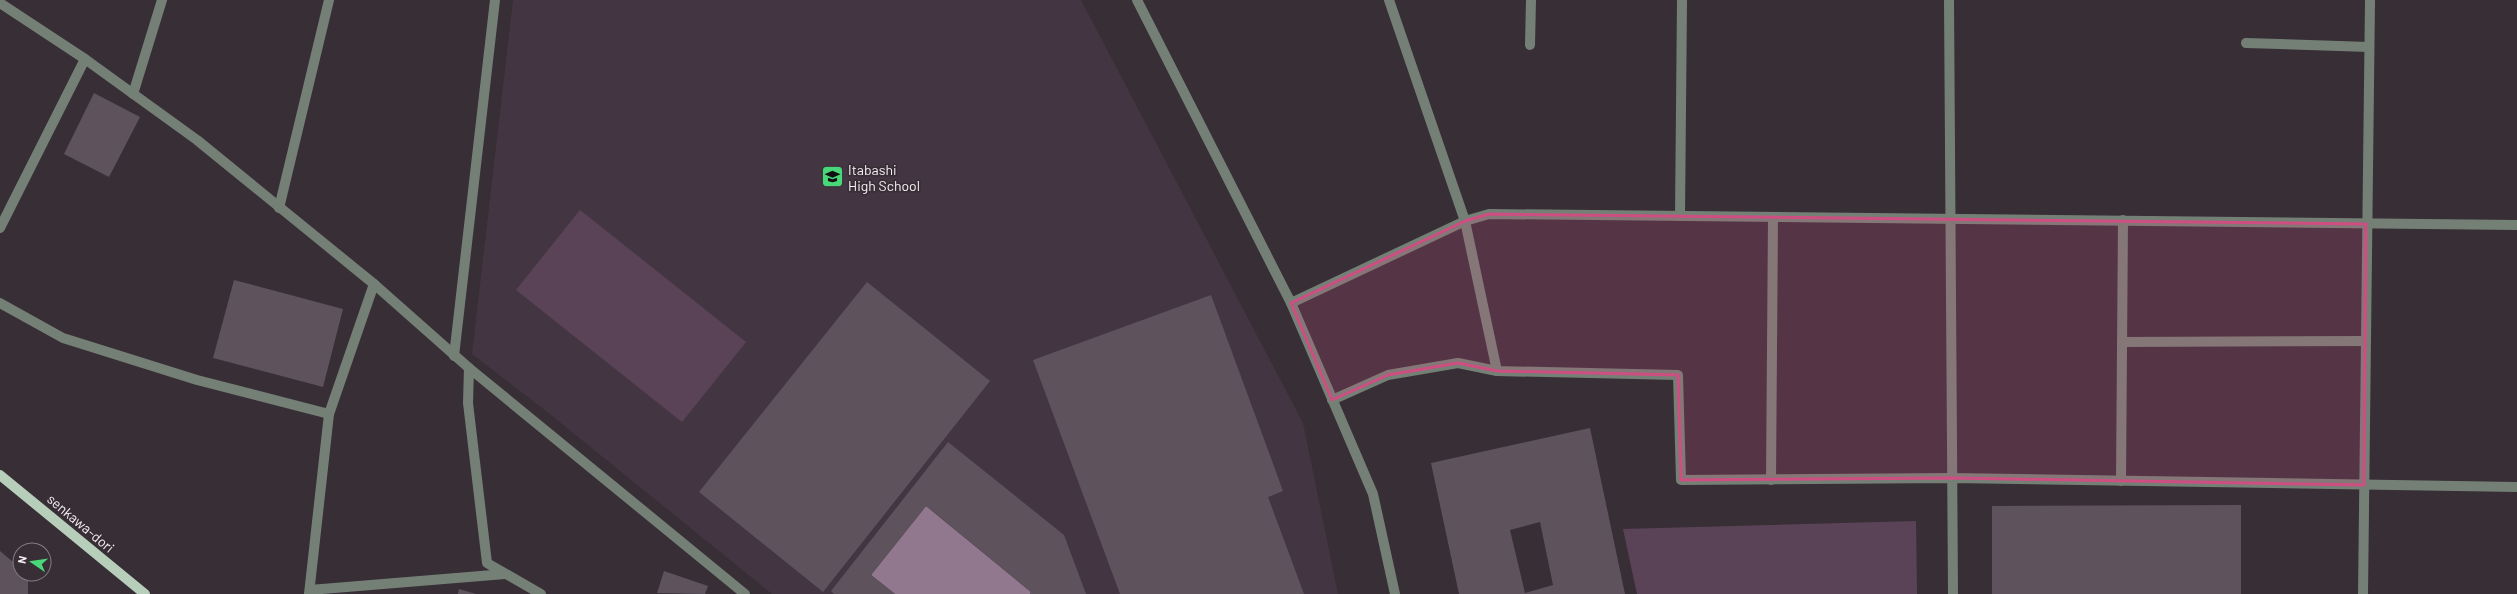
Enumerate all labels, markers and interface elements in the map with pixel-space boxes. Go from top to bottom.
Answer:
place label: Itabashi High School [848,161,920,194]
school or university icon: Itabashi High School [820,164,846,190]
street label: senkawa-dori [44,490,118,556]
north arrow [12,542,52,582]
text: N [15,555,29,565]

